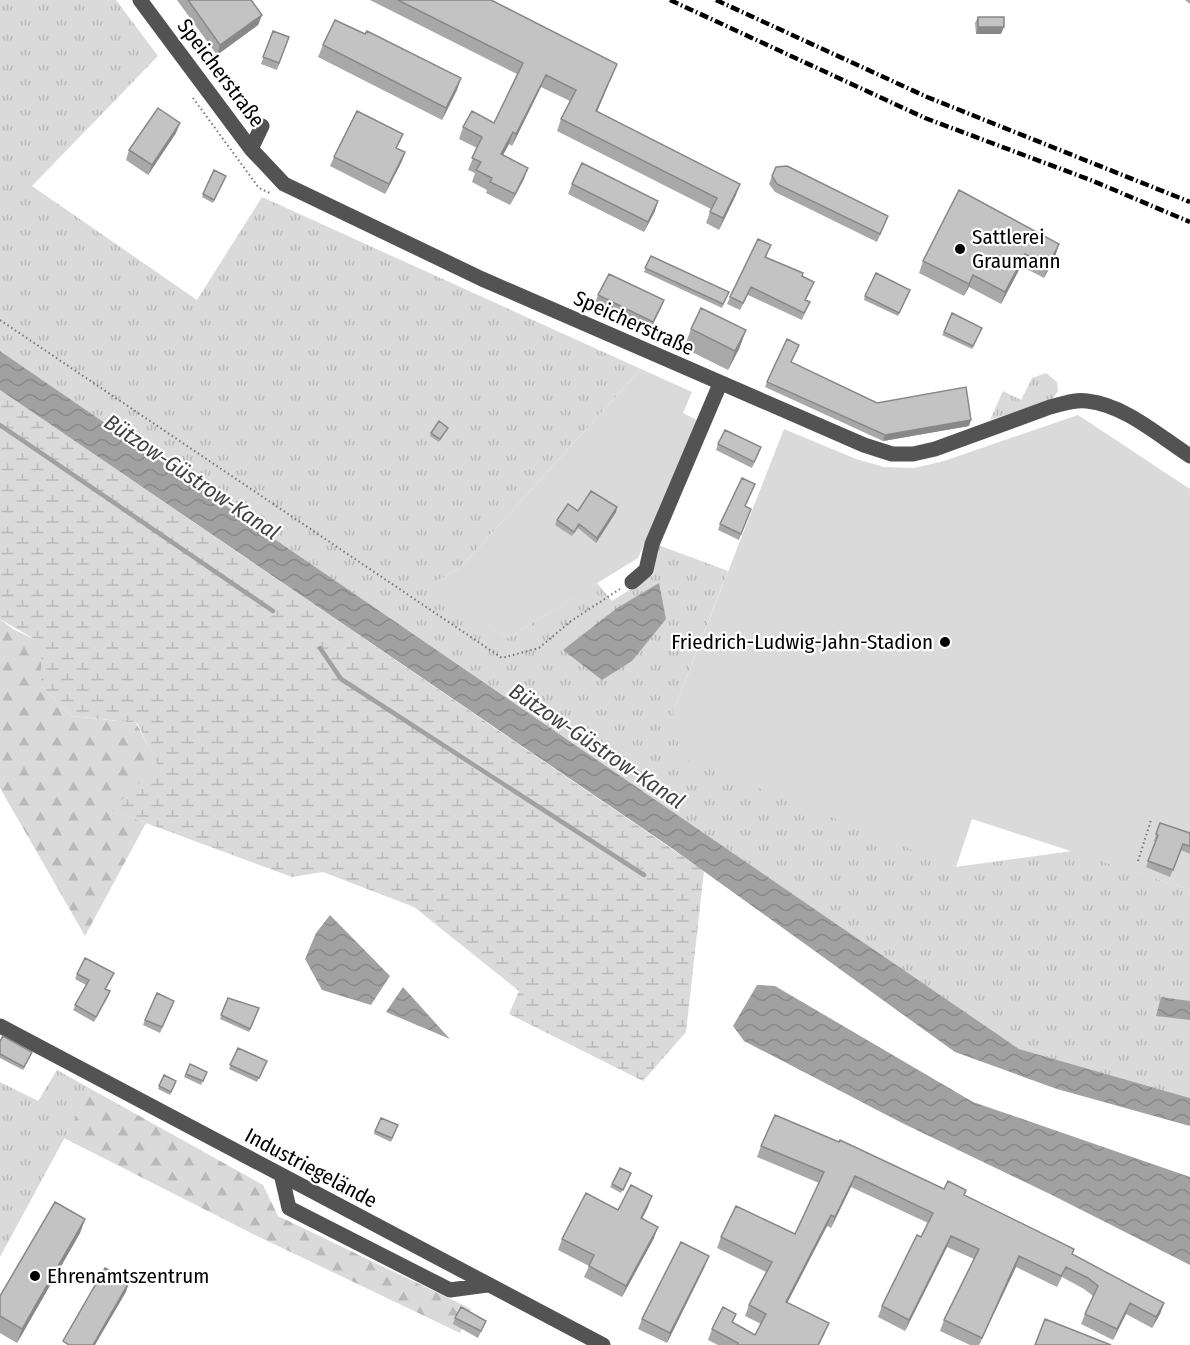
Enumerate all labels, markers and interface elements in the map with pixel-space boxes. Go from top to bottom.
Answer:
street label: Speicherstraße [172,14,270,132]
place label: Sattlerei Graumann [972,224,1061,274]
marker: Sattlerei Graumann [953,242,967,256]
street label: Speicherstraße [570,285,698,361]
water label: Bützow-Güstrow-Kanal [99,408,285,546]
place label: Friedrich-Ludwig-Jahn-Stadion [671,629,933,655]
marker: Friedrich-Ludwig-Jahn-Stadion [938,635,952,649]
water label: Bützow-Güstrow-Kanal [504,677,690,815]
street label: Industriegelände [240,1122,382,1214]
place label: Ehrenamtszentrum [47,1263,209,1289]
marker: Ehrenamtszentrum [28,1269,42,1283]

